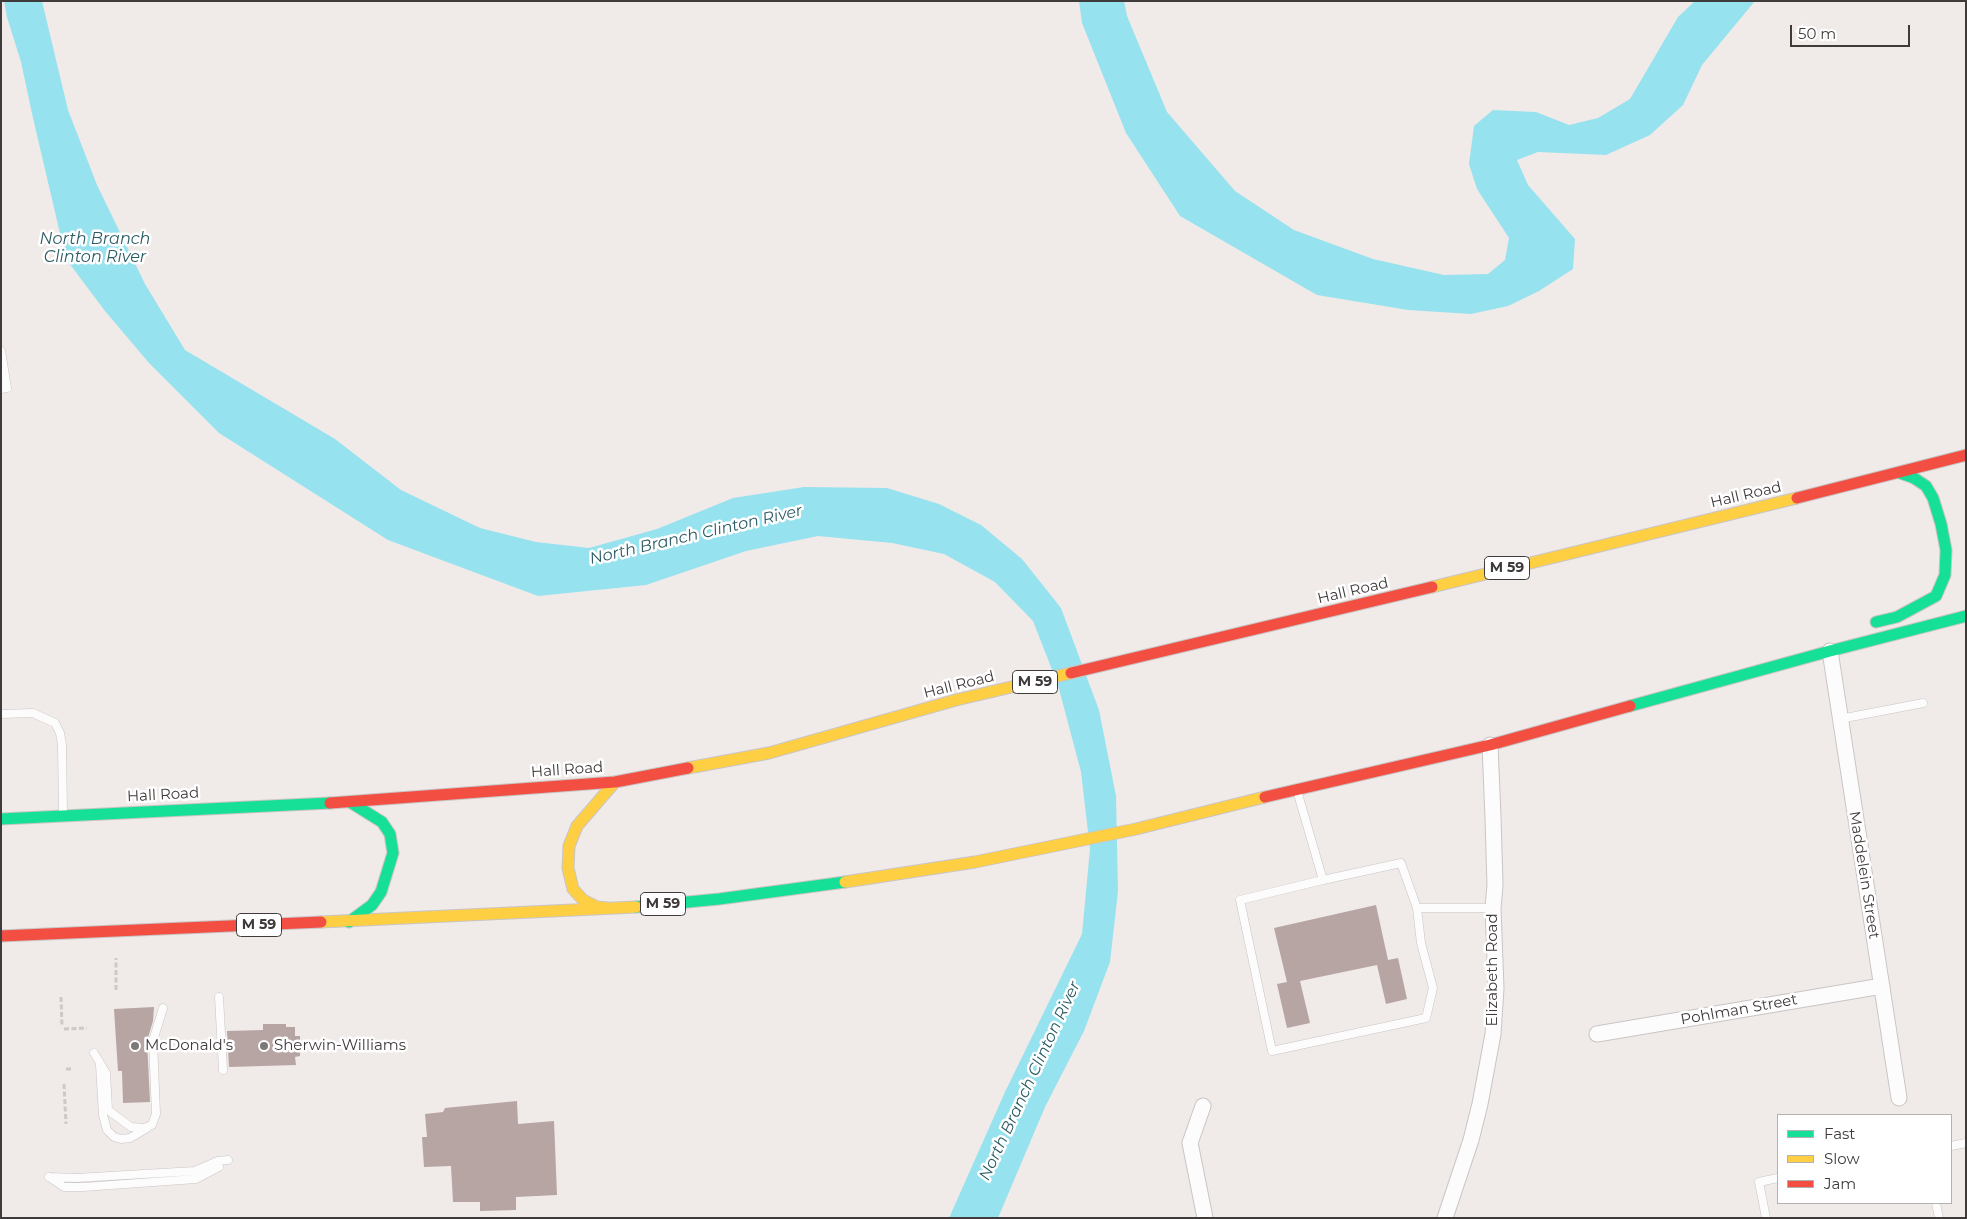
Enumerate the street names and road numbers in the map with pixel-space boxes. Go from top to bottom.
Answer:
street label: Hall Road [1709,478,1783,512]
road number: M 59 [1484,556,1530,580]
street label: Hall Road [1316,574,1390,608]
street label: Hall Road [922,668,996,702]
road number: M 59 [1012,670,1058,694]
street label: Hall Road [530,759,604,781]
street label: Hall Road [126,784,200,806]
street label: Maddelein Street [1845,810,1883,940]
road number: M 59 [640,892,686,916]
street label: Elizabeth Road [1484,913,1502,1027]
road number: M 59 [236,914,282,936]
street label: Pohlman Street [1679,991,1799,1029]

